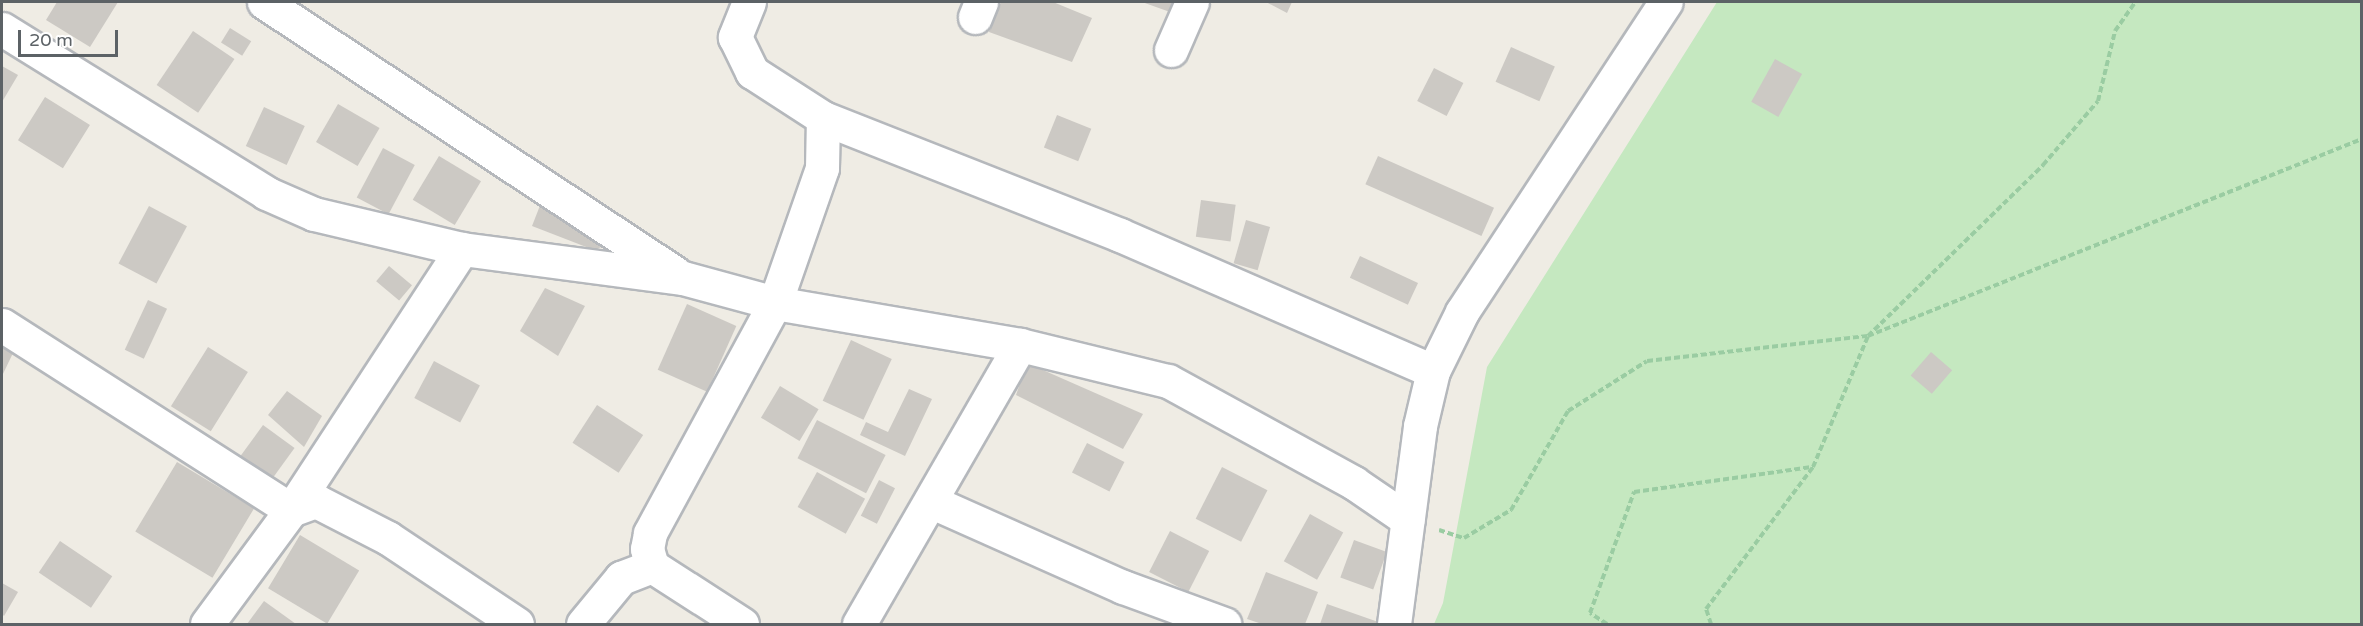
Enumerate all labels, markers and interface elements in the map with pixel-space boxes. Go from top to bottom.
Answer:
scale bar [21,18,122,56]
text: 20 m [29,29,73,51]

